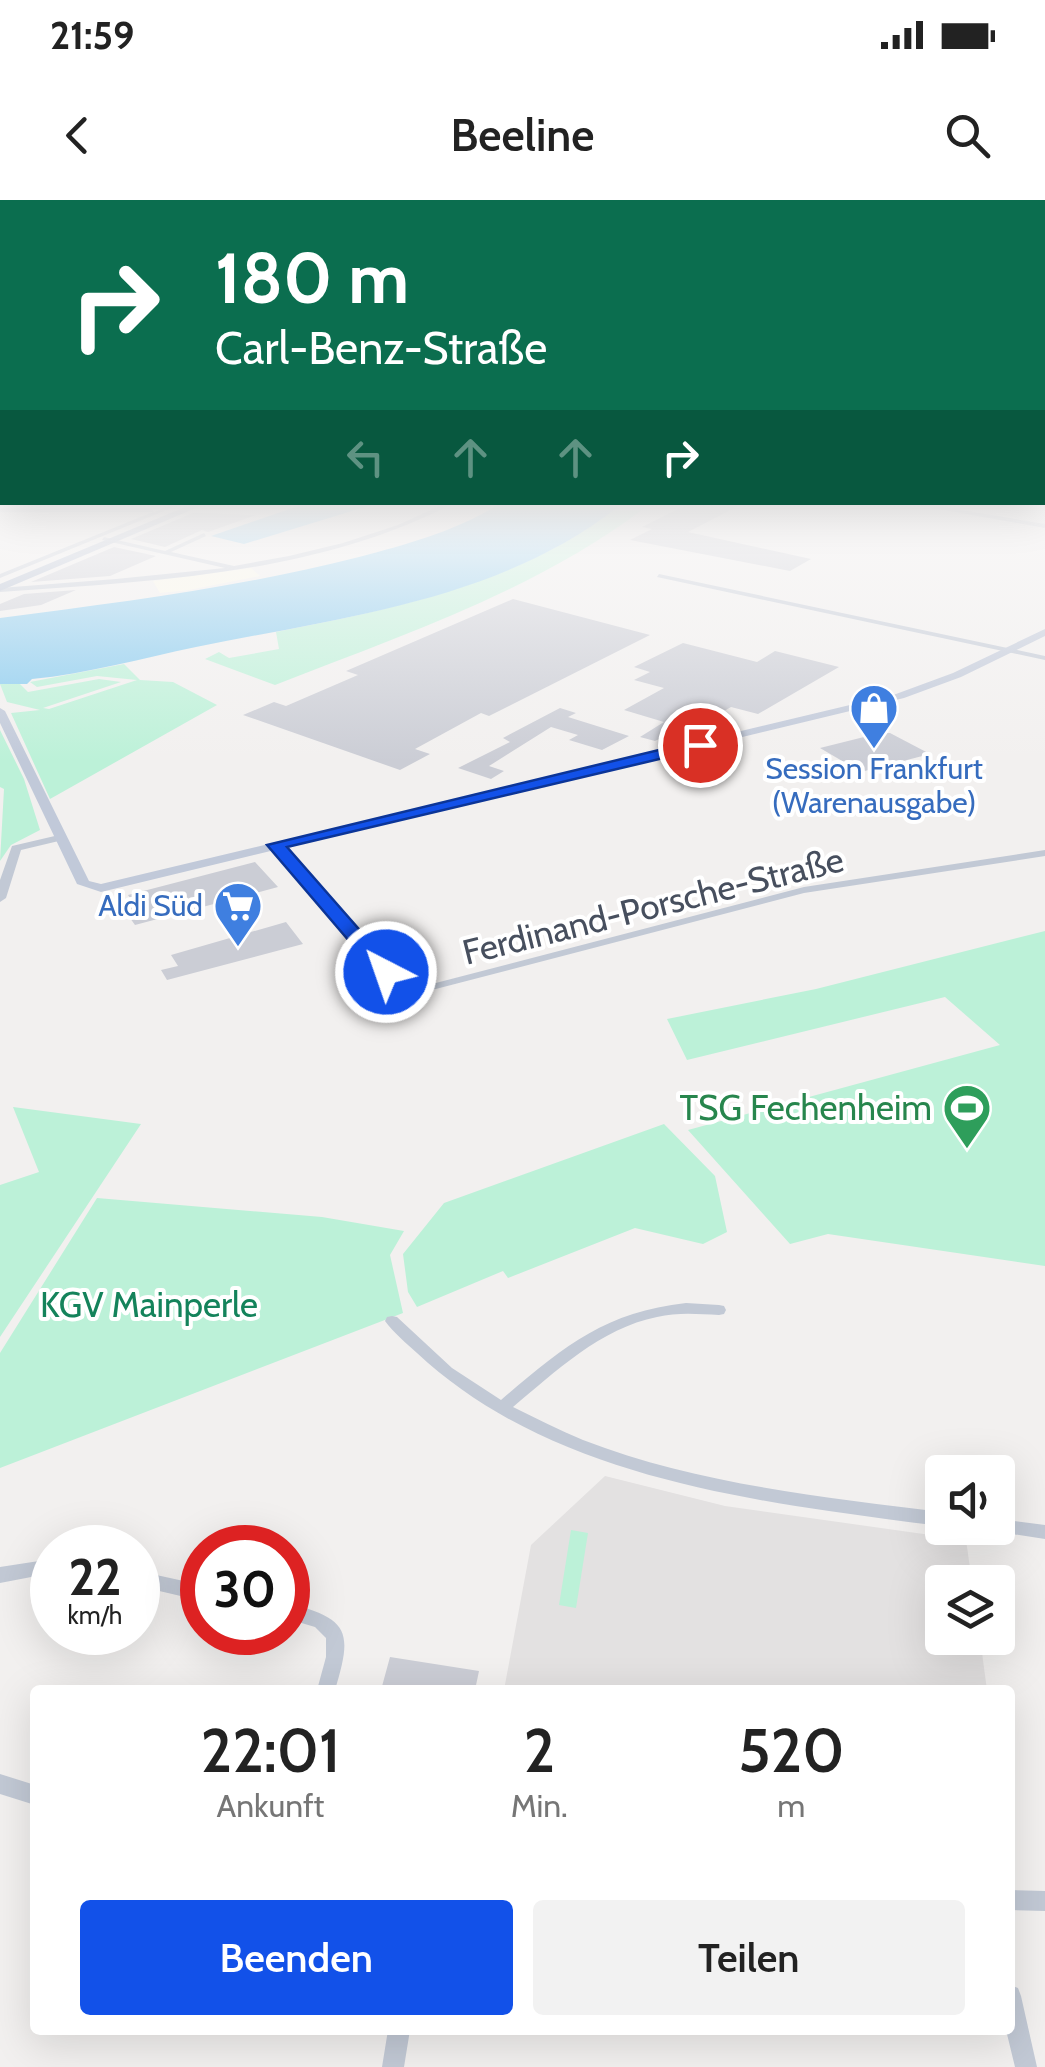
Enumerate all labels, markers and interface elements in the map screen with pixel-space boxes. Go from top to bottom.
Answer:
text: 21:59 [50,12,134,59]
icon: back [50,108,105,163]
text: Beeline [451,108,594,162]
icon: search [940,108,995,163]
text: 180 m [215,235,409,321]
icon: right [50,240,180,370]
text: Carl-Benz-Straße [215,321,547,375]
icon: left [338,430,393,485]
icon: ahead [443,430,498,485]
icon: ahead [548,430,603,485]
icon: right [653,430,708,485]
shop icon: Session Frankfurt (Warenausgabe) [848,682,900,750]
pin [658,703,743,788]
icon: arrive [673,718,728,773]
place label: Session Frankfurt (Warenausgabe) [765,750,983,821]
street label: Ferdinand-Porsche-Straße [458,837,848,974]
supermarket icon: Aldi Süd [212,880,264,948]
place label: Aldi Süd [98,887,203,924]
position arrow [334,920,438,1024]
sports icon: TSG Fechenheim [941,1082,993,1150]
place label: TSG Fechenheim [679,1086,932,1129]
park label: KGV Mainperle [40,1283,258,1326]
map controls [925,1455,1015,1655]
button: sound [925,1455,1015,1545]
speed limit sign: 30 [180,1525,310,1655]
text: 22 [69,1547,121,1608]
button: layers [925,1565,1015,1655]
text: km/h [68,1600,122,1630]
text: 22:01 [201,1714,340,1787]
text: 2 [523,1714,555,1787]
text: 520 [738,1714,844,1787]
text: Ankunft [216,1786,324,1825]
text: Min. [511,1786,568,1825]
text: m [777,1786,805,1825]
button: Beenden [80,1900,513,2015]
button: Teilen [533,1900,965,2015]

